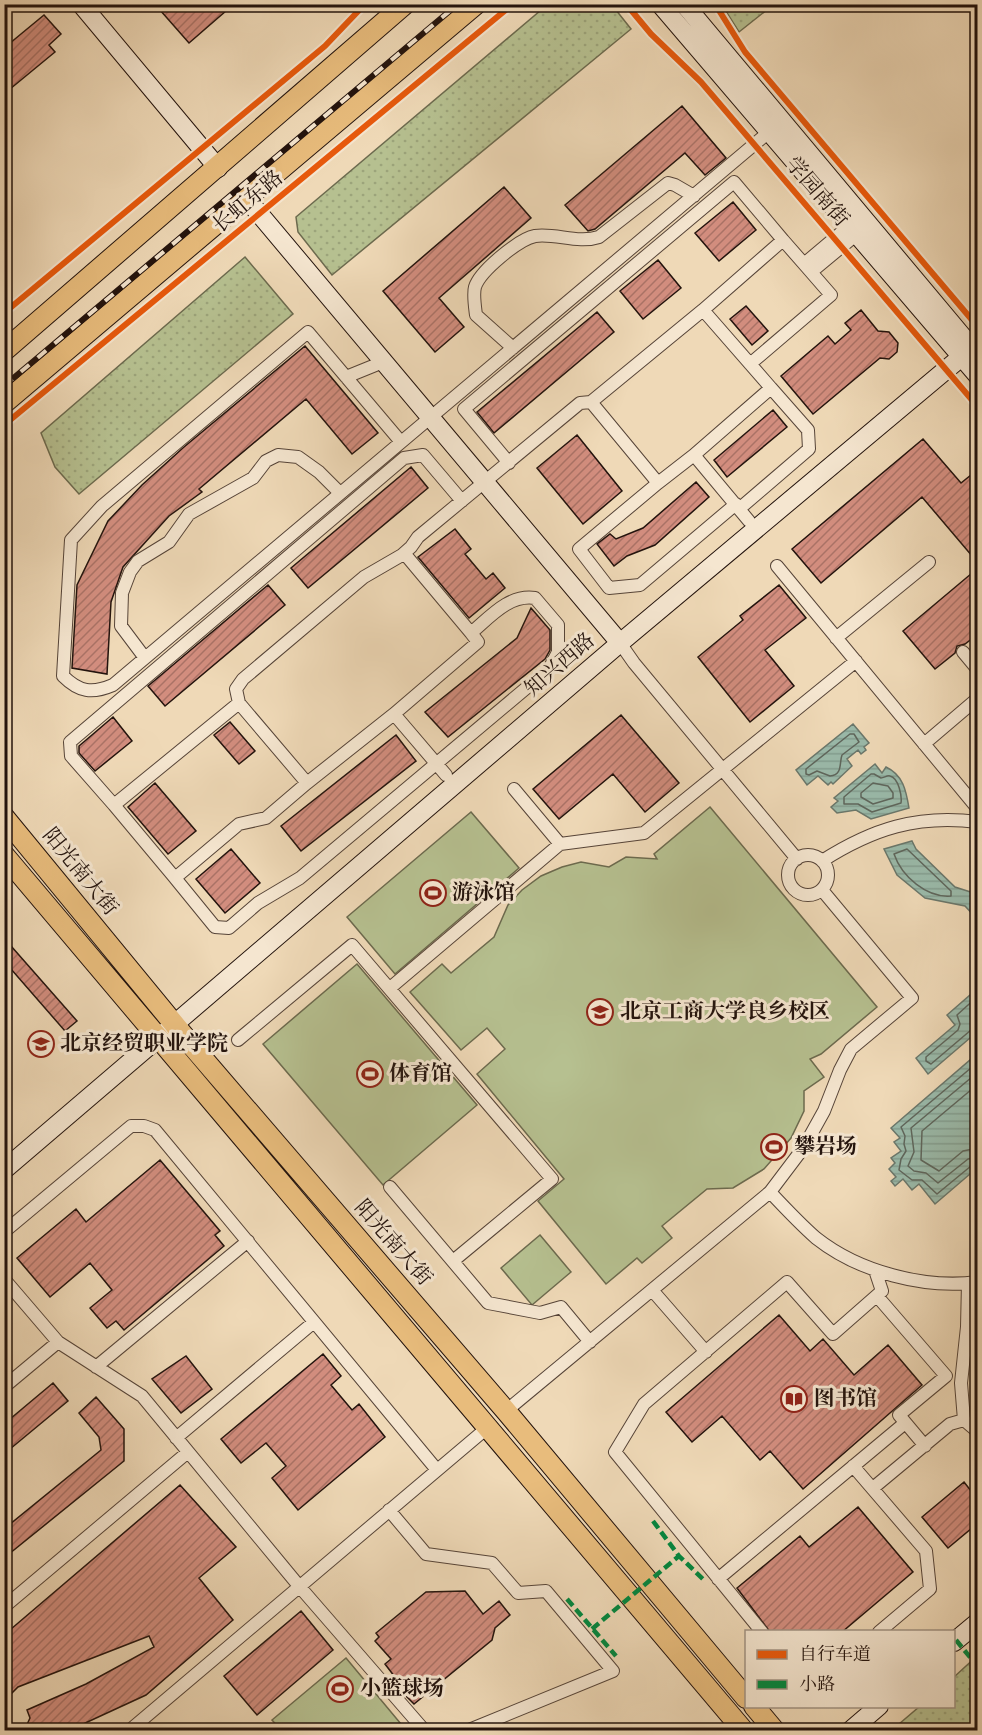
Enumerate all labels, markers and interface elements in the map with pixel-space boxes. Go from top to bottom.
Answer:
street label: 学园南街 [780,152,854,232]
street label: 长虹东路 [207,165,289,239]
street label: 知兴西路 [520,628,600,702]
street label: 阳光南大街 [37,823,123,921]
sports icon: 游泳馆 [418,878,448,908]
place label: 游泳馆 [452,880,515,906]
school or university icon: 北京工商大学良乡校区 [585,997,615,1027]
place label: 北京工商大学良乡校区 [620,999,830,1025]
school or university icon: 北京经贸职业学院 [26,1029,56,1059]
place label: 北京经贸职业学院 [60,1031,228,1057]
sports icon: 体育馆 [355,1059,385,1089]
place label: 体育馆 [389,1061,452,1087]
sports icon: 攀岩场 [759,1132,789,1162]
place label: 攀岩场 [794,1134,857,1160]
street label: 阳光南大街 [349,1195,437,1291]
library icon: 图书馆 [779,1384,809,1414]
place label: 图书馆 [814,1386,877,1412]
legend [745,1630,955,1708]
text: 自行车道 [799,1643,871,1666]
text: 小路 [799,1673,835,1696]
sports icon: 小篮球场 [325,1674,355,1704]
place label: 小篮球场 [360,1676,444,1702]

